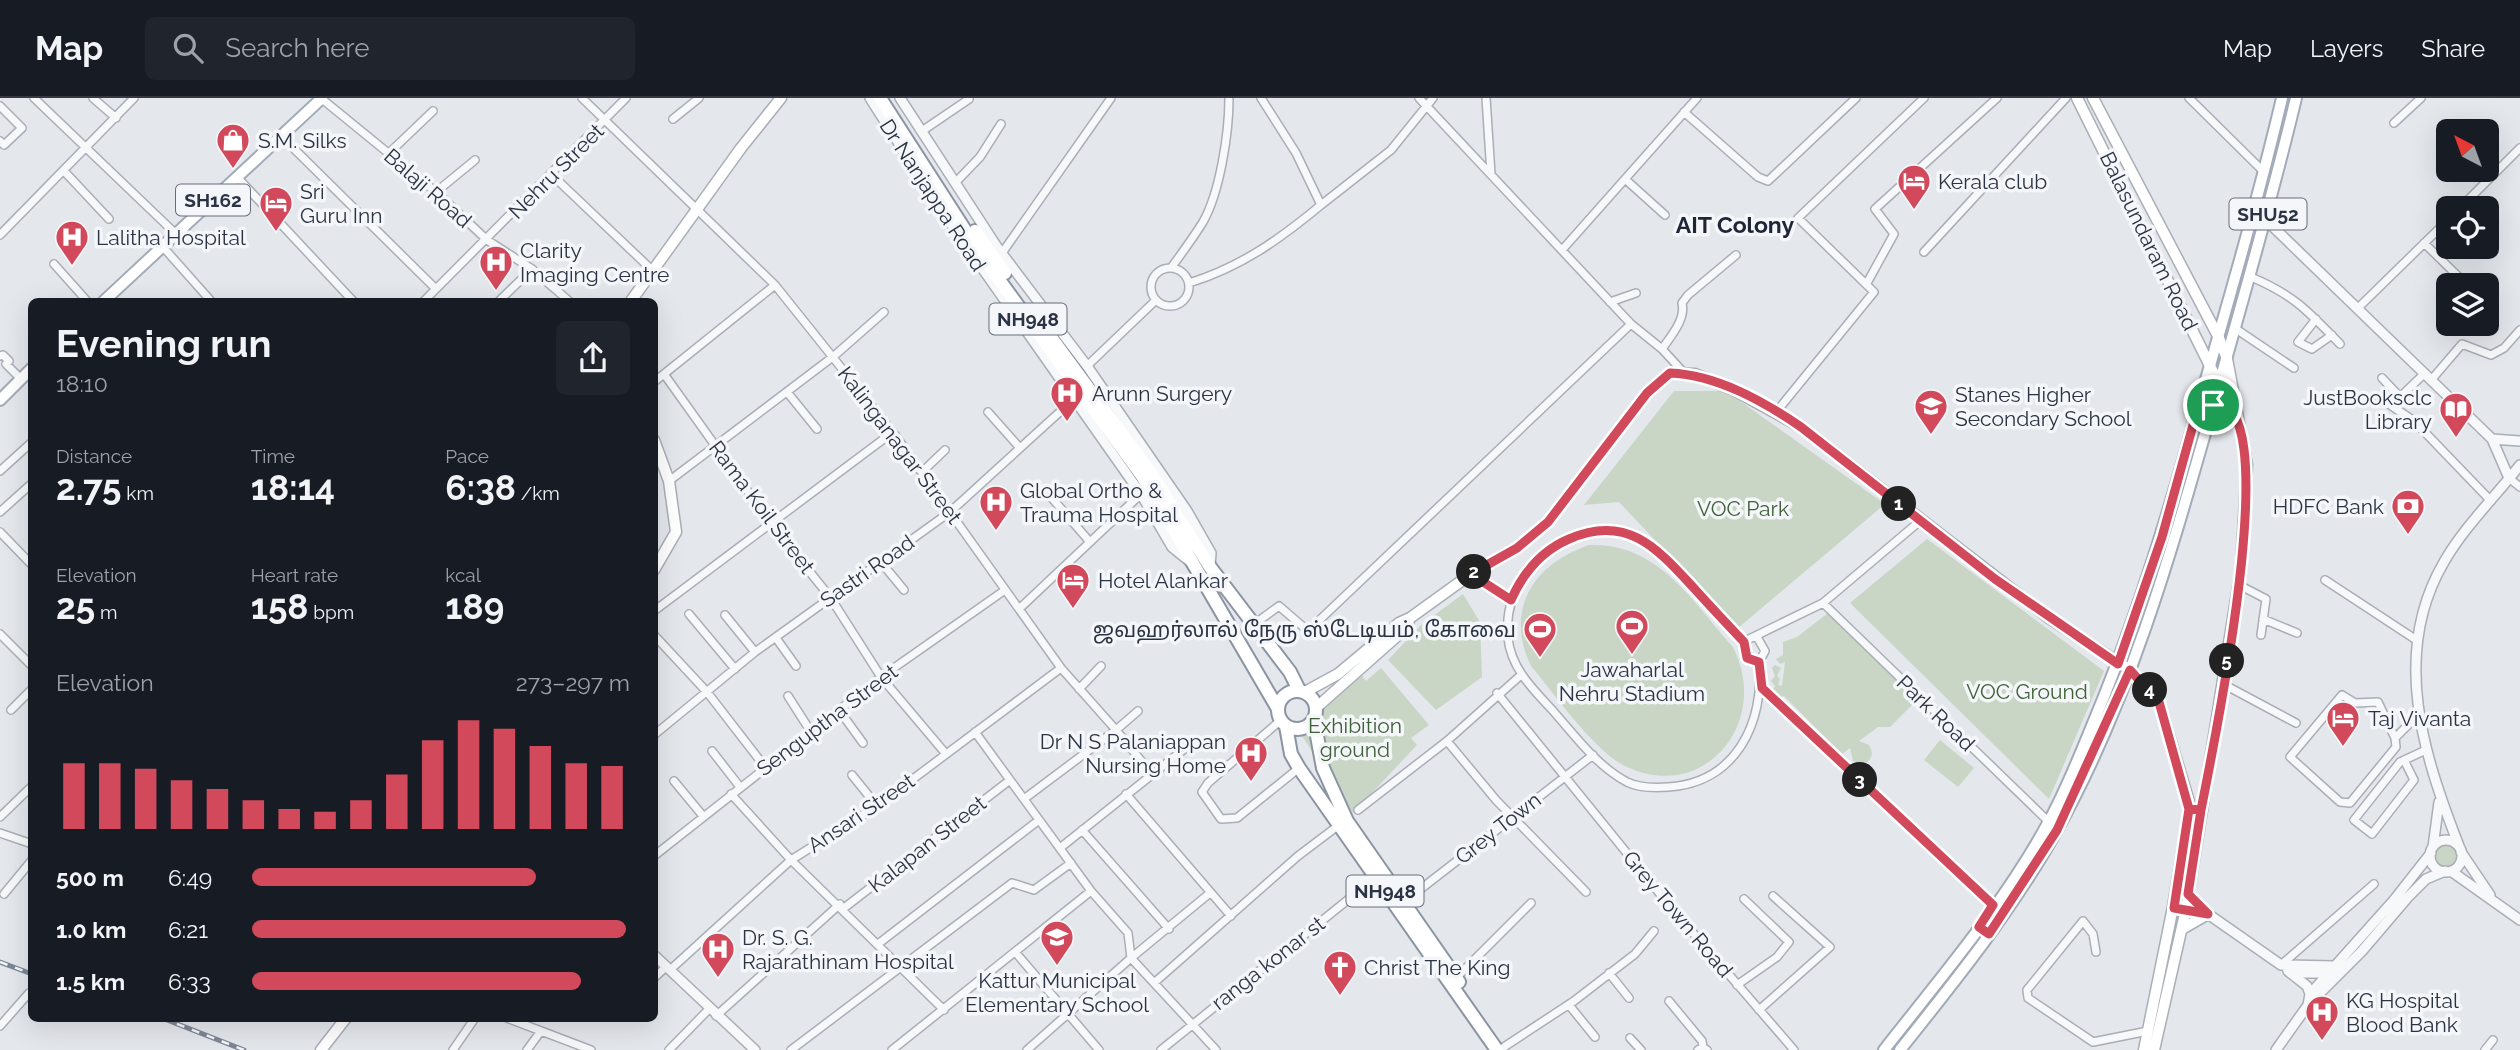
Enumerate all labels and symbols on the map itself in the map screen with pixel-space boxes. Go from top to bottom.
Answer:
street label: Dr Nanjappa Road [875,114,991,276]
street label: Nehru Street [503,118,609,224]
north arrow [2436,119,2499,182]
shop icon: S.M. Silks [214,121,252,170]
place label: S.M. Silks [258,128,347,153]
street label: Balaji Road [379,143,477,233]
street label: Balasundaram Road [2095,148,2203,334]
hotel icon: Kerala club [1895,162,1933,211]
place label: Kerala club [1938,169,2047,194]
place label: Sri Guru Inn [300,179,382,228]
road number: SH162 [176,184,250,216]
hotel icon: Sri Guru Inn [257,184,295,233]
road number: SHU52 [2230,198,2306,230]
district label: AIT Colony [1676,211,1795,238]
hospital icon: Lalitha Hospital [53,218,91,267]
place label: Lalitha Hospital [96,225,246,250]
place label: Clarity Imaging Centre [520,238,669,287]
hospital icon: Clarity Imaging Centre [477,243,515,292]
road number: NH948 [990,304,1066,334]
street label: Kalinganagar Street [833,361,967,529]
hospital icon: Arunn Surgery [1048,374,1086,423]
pin [2183,375,2243,435]
place label: Arunn Surgery [1092,381,1232,406]
place label: Stanes Higher Secondary School [1955,382,2132,431]
place label: JustBooksclc Library [2303,385,2432,434]
school or university icon: Stanes Higher Secondary School [1912,387,1950,436]
library icon: JustBooksclc Library [2437,390,2475,439]
street label: Rama Koil Street [704,436,820,578]
place label: Global Ortho & Trauma Hospital [1020,478,1178,527]
hospital icon: Global Ortho & Trauma Hospital [977,483,1015,532]
pin: 1 [1882,486,1916,522]
bank icon: HDFC Bank [2389,487,2427,536]
place label: HDFC Bank [2273,494,2384,519]
park label: VOC Park [1697,496,1789,521]
street label: Sastri Road [815,529,919,613]
pin: 2 [1456,554,1492,589]
hotel icon: Hotel Alankar [1054,561,1092,610]
place label: Hotel Alankar [1098,568,1229,593]
sports icon: Jawaharlal Nehru Stadium [1613,607,1651,656]
sports icon: ஜவஹர்லால் நேரு ஸ்டேடியம், கோவை [1521,610,1559,659]
place label: ஜவஹர்லால் நேரு ஸ்டேடியம், கோவை [1093,617,1516,644]
pin: 5 [2210,644,2244,678]
place label: Jawaharlal Nehru Stadium [1559,657,1705,706]
street label: Senguptha Street [752,659,902,781]
street label: Park Road [1892,670,1980,756]
pin: 4 [2132,672,2168,708]
park label: VOC Ground [1966,679,2088,704]
hotel icon: Taj Vivanta [2324,699,2362,748]
place label: Taj Vivanta [2368,706,2471,731]
park label: Exhibition ground [1308,713,1402,762]
place label: Dr N S Palaniappan Nursing Home [1040,729,1226,778]
hospital icon: Dr N S Palaniappan Nursing Home [1232,734,1270,783]
pin: 3 [1842,762,1878,798]
street label: Ansari Street [803,768,919,858]
street label: Grey Town [1450,787,1546,869]
street label: Kalapan Street [863,790,991,898]
street label: Grey Town Road [1618,846,1738,982]
road number: NH948 [1346,876,1424,906]
street label: ranga konar st [1206,911,1330,1015]
school or university icon: Kattur Municipal Elementary School [1038,918,1076,967]
place label: Dr. S. G. Rajarathinam Hospital [742,925,954,974]
hospital icon: Dr. S. G. Rajarathinam Hospital [699,930,737,979]
church icon: Christ The King [1321,948,1359,997]
place label: Christ The King [1364,955,1511,980]
place label: Kattur Municipal Elementary School [965,968,1149,1017]
place label: KG Hospital Blood Bank [2346,988,2459,1037]
hospital icon: KG Hospital Blood Bank [2303,993,2341,1042]

